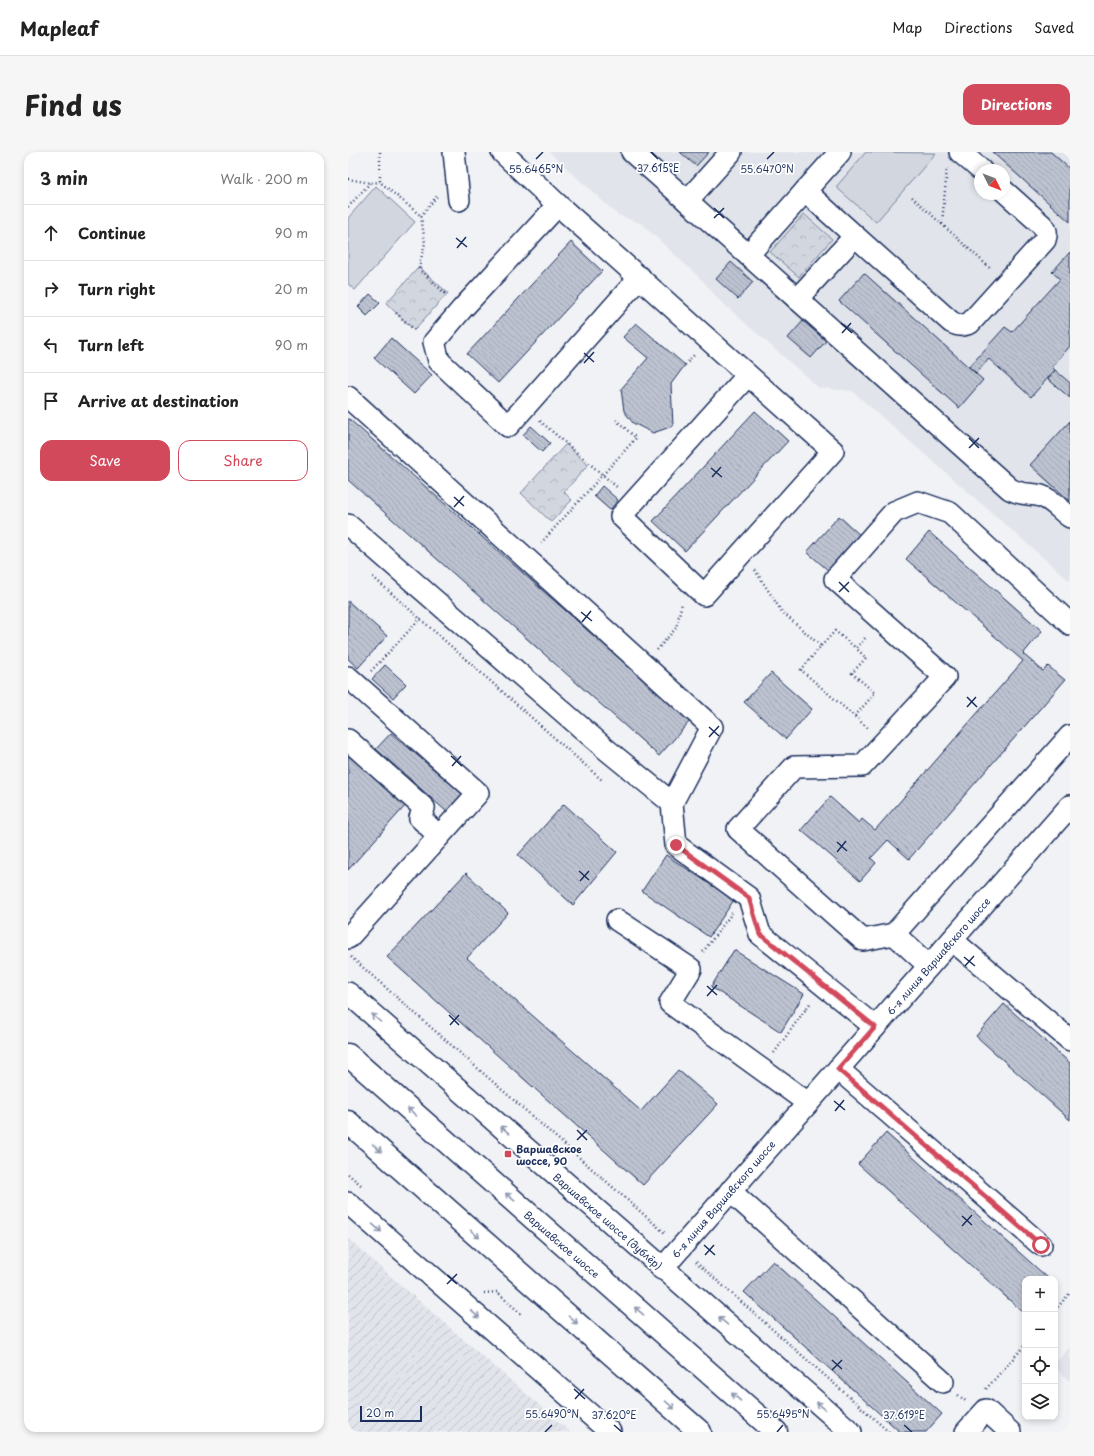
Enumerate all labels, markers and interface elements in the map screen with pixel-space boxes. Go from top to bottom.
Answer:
text: Mapleaf [20,14,98,42]
text: Map [892,17,922,38]
text: Directions [944,17,1012,38]
text: Saved [1034,17,1074,38]
text: Find us [24,83,122,126]
button: Directions [963,84,1070,125]
text: 37.615°E [637,160,679,175]
text: 55.6465°N [509,161,563,176]
text: 55.6470°N [740,161,794,176]
north arrow [974,164,1010,200]
text: 3 min [40,165,88,191]
text: Walk · 200 m [220,169,308,188]
text: Continue [78,221,146,244]
icon: ahead [40,222,62,244]
text: 90 m [275,223,308,242]
text: Turn right [78,277,155,300]
icon: right [40,278,62,300]
text: 20 m [274,279,308,298]
text: Turn left [78,333,144,356]
icon: left [40,334,62,356]
text: 90 m [275,335,308,354]
text: Arrive at destination [78,389,239,412]
icon: arrive [40,390,62,412]
button: Save [40,440,170,481]
button: Share [178,440,308,481]
route end [667,836,685,854]
street label: 6-я линия Варшавского шоссе [883,894,993,1018]
one-way arrow [371,1013,382,1022]
one-way arrow [407,1107,417,1116]
one-way arrow [499,1125,510,1134]
street label: 6-я линия Варшавского шоссе [668,1137,778,1261]
place label: Варшавское шоссе, 90 [516,1141,582,1168]
one-way arrow [372,1143,382,1152]
marker: Варшавское шоссе, 90 [503,1149,513,1159]
street label: Варшавское шоссе (дублёр) [551,1170,665,1272]
one-way arrow [504,1193,515,1202]
street label: Варшавское шоссе [522,1208,602,1280]
one-way arrow [372,1224,383,1233]
one-way arrow [470,1229,480,1238]
route start [1032,1236,1050,1254]
map controls [1022,1276,1058,1420]
button: + [1022,1276,1058,1312]
one-way arrow [634,1307,644,1316]
one-way arrow [470,1310,480,1319]
button: − [1022,1312,1058,1348]
one-way arrow [567,1315,578,1324]
one-way arrow [718,1317,728,1326]
button: locate [1022,1348,1058,1384]
button: layers [1022,1384,1058,1420]
one-way arrow [732,1393,742,1402]
one-way arrow [665,1401,676,1410]
one-way arrow [816,1402,827,1411]
scale bar [360,1404,422,1423]
text: 20 m [366,1404,394,1421]
text: 55.6490°N [525,1406,579,1421]
text: 55.6495°N [756,1406,810,1421]
text: 37.620°E [591,1407,637,1422]
text: 37.619°E [883,1407,925,1422]

